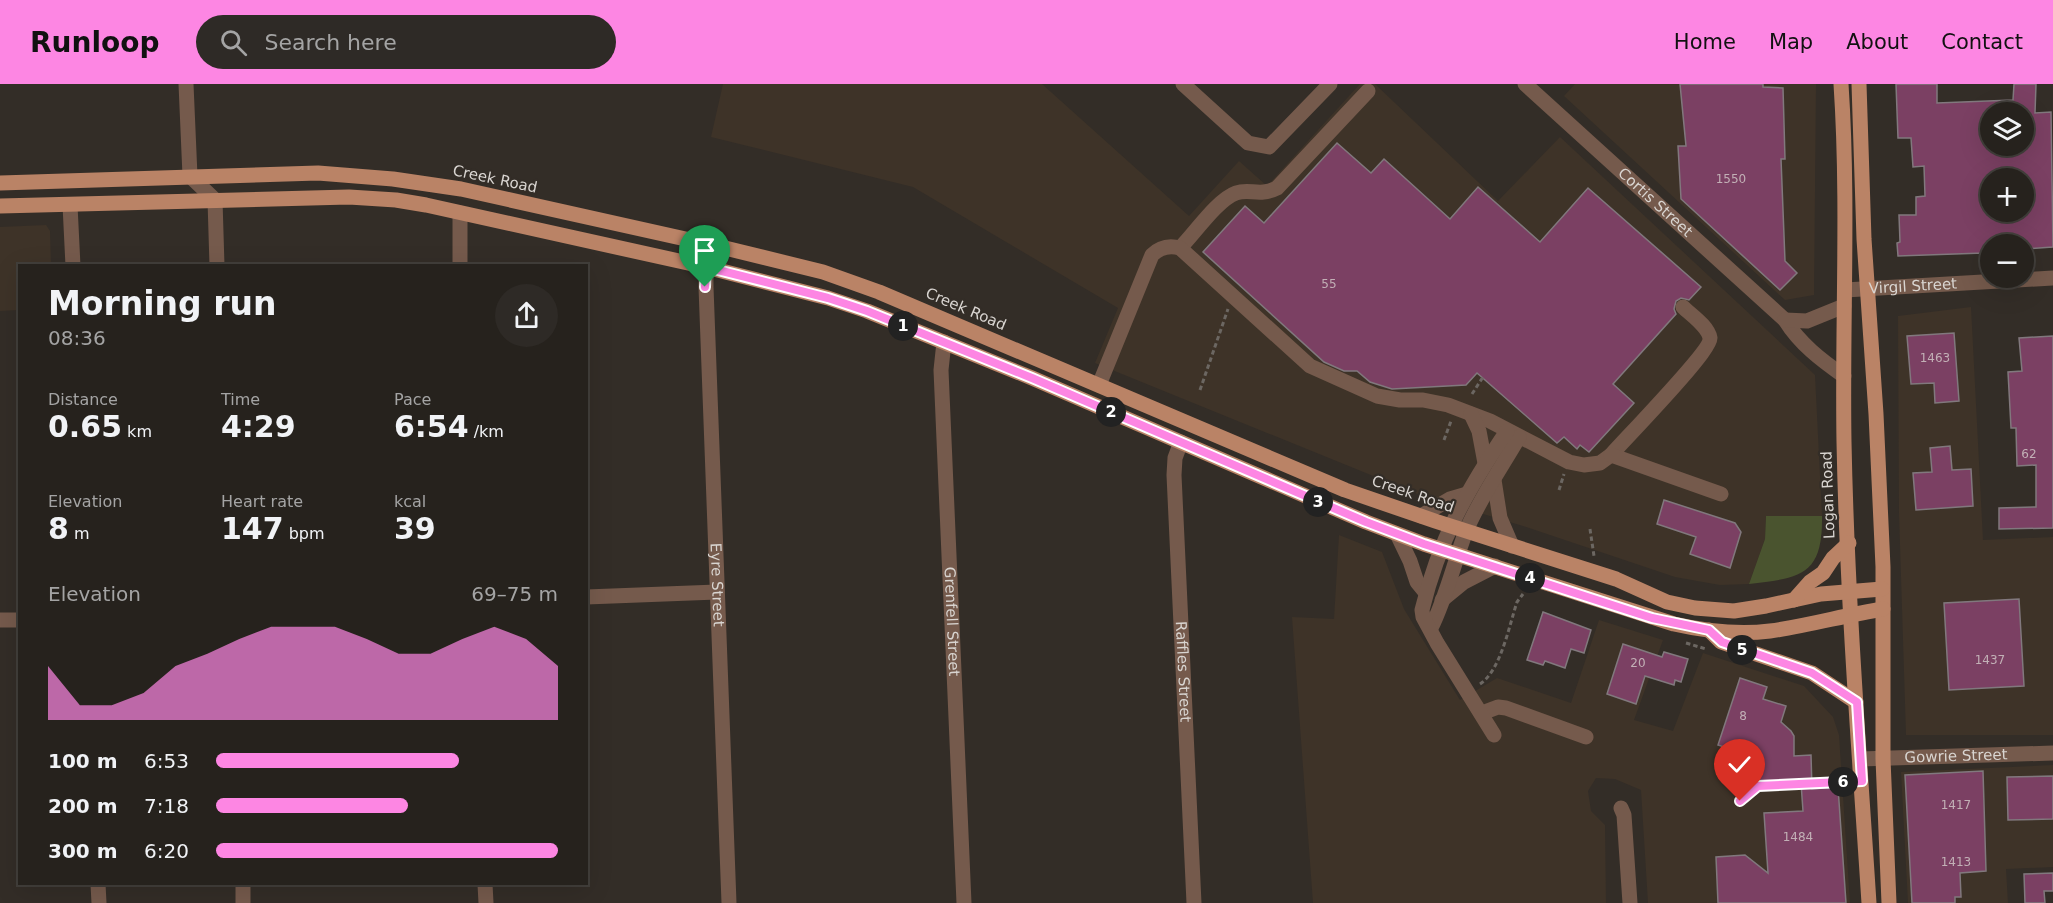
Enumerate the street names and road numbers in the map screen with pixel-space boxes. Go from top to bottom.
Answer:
street label: Creek Road [451,161,539,197]
street label: Cortis Street [1614,164,1696,241]
street label: Virgil Street [1868,275,1958,298]
street label: Creek Road [923,284,1009,334]
street label: Logan Road [1817,451,1839,539]
street label: Creek Road [1369,472,1457,516]
street label: Eyre Street [707,543,728,627]
street label: Grenfell Street [941,567,963,677]
street label: Raffles Street [1172,621,1195,723]
street label: Gowrie Street [1904,745,2008,767]

